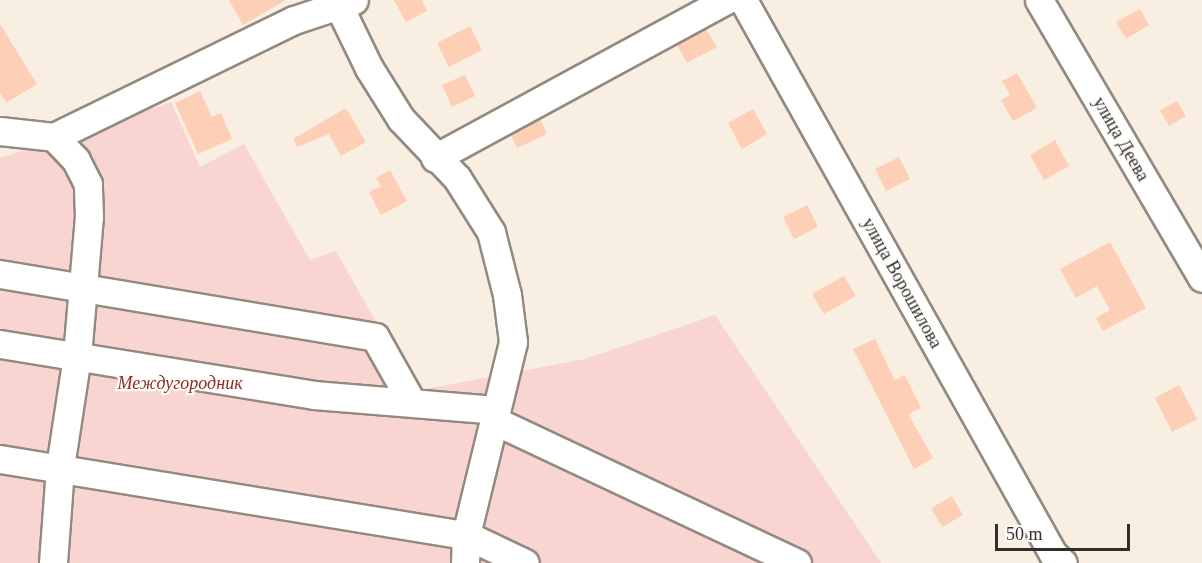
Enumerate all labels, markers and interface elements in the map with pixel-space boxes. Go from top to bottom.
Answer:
street label: улица Деева [1088,93,1154,185]
street label: улица Ворошилова [857,214,947,352]
park label: Междугородник [117,372,243,394]
scale bar [998,512,1133,550]
text: 50 m [1006,524,1043,544]

